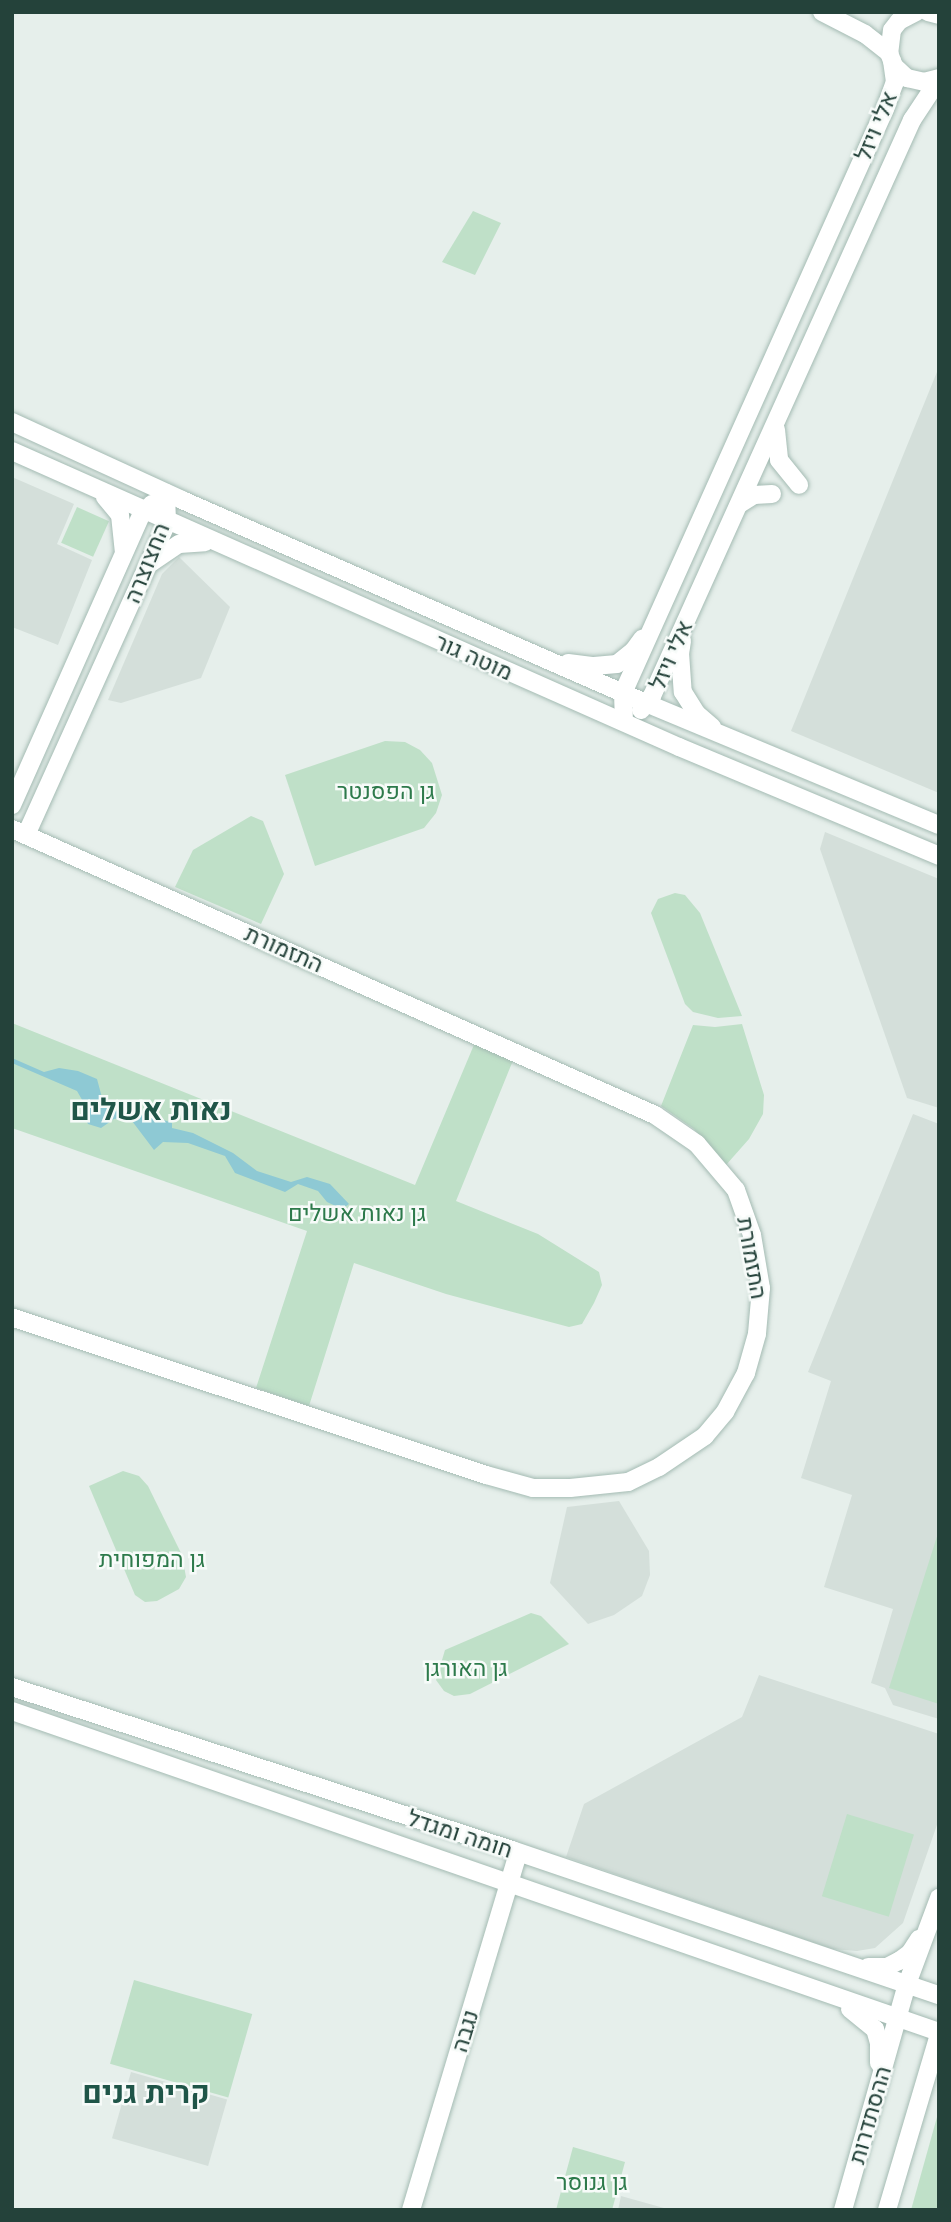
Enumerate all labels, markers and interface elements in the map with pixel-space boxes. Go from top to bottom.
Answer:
street label: אלי ויזל [849,87,903,165]
street label: החצוצרה [118,519,176,607]
street label: אלי ויזל [644,616,698,694]
street label: מוטה גור [431,628,517,686]
park label: גן הפסנטר [337,777,435,805]
street label: התזמורת [240,920,328,978]
district label: נאות אשלים [70,1092,232,1128]
park label: גן נאות אשלים [288,1199,426,1227]
street label: התזמורת [731,1215,773,1301]
park label: גן המפוחית [99,1545,205,1573]
park label: גן האורגן [424,1654,508,1682]
street label: חומה ומגדל [404,1804,516,1864]
street label: נגבה [446,2006,484,2056]
street label: ההסתדרות [843,2063,897,2167]
district label: קרית גנים [82,2075,210,2111]
park label: גן גנוסר [556,2168,628,2196]

